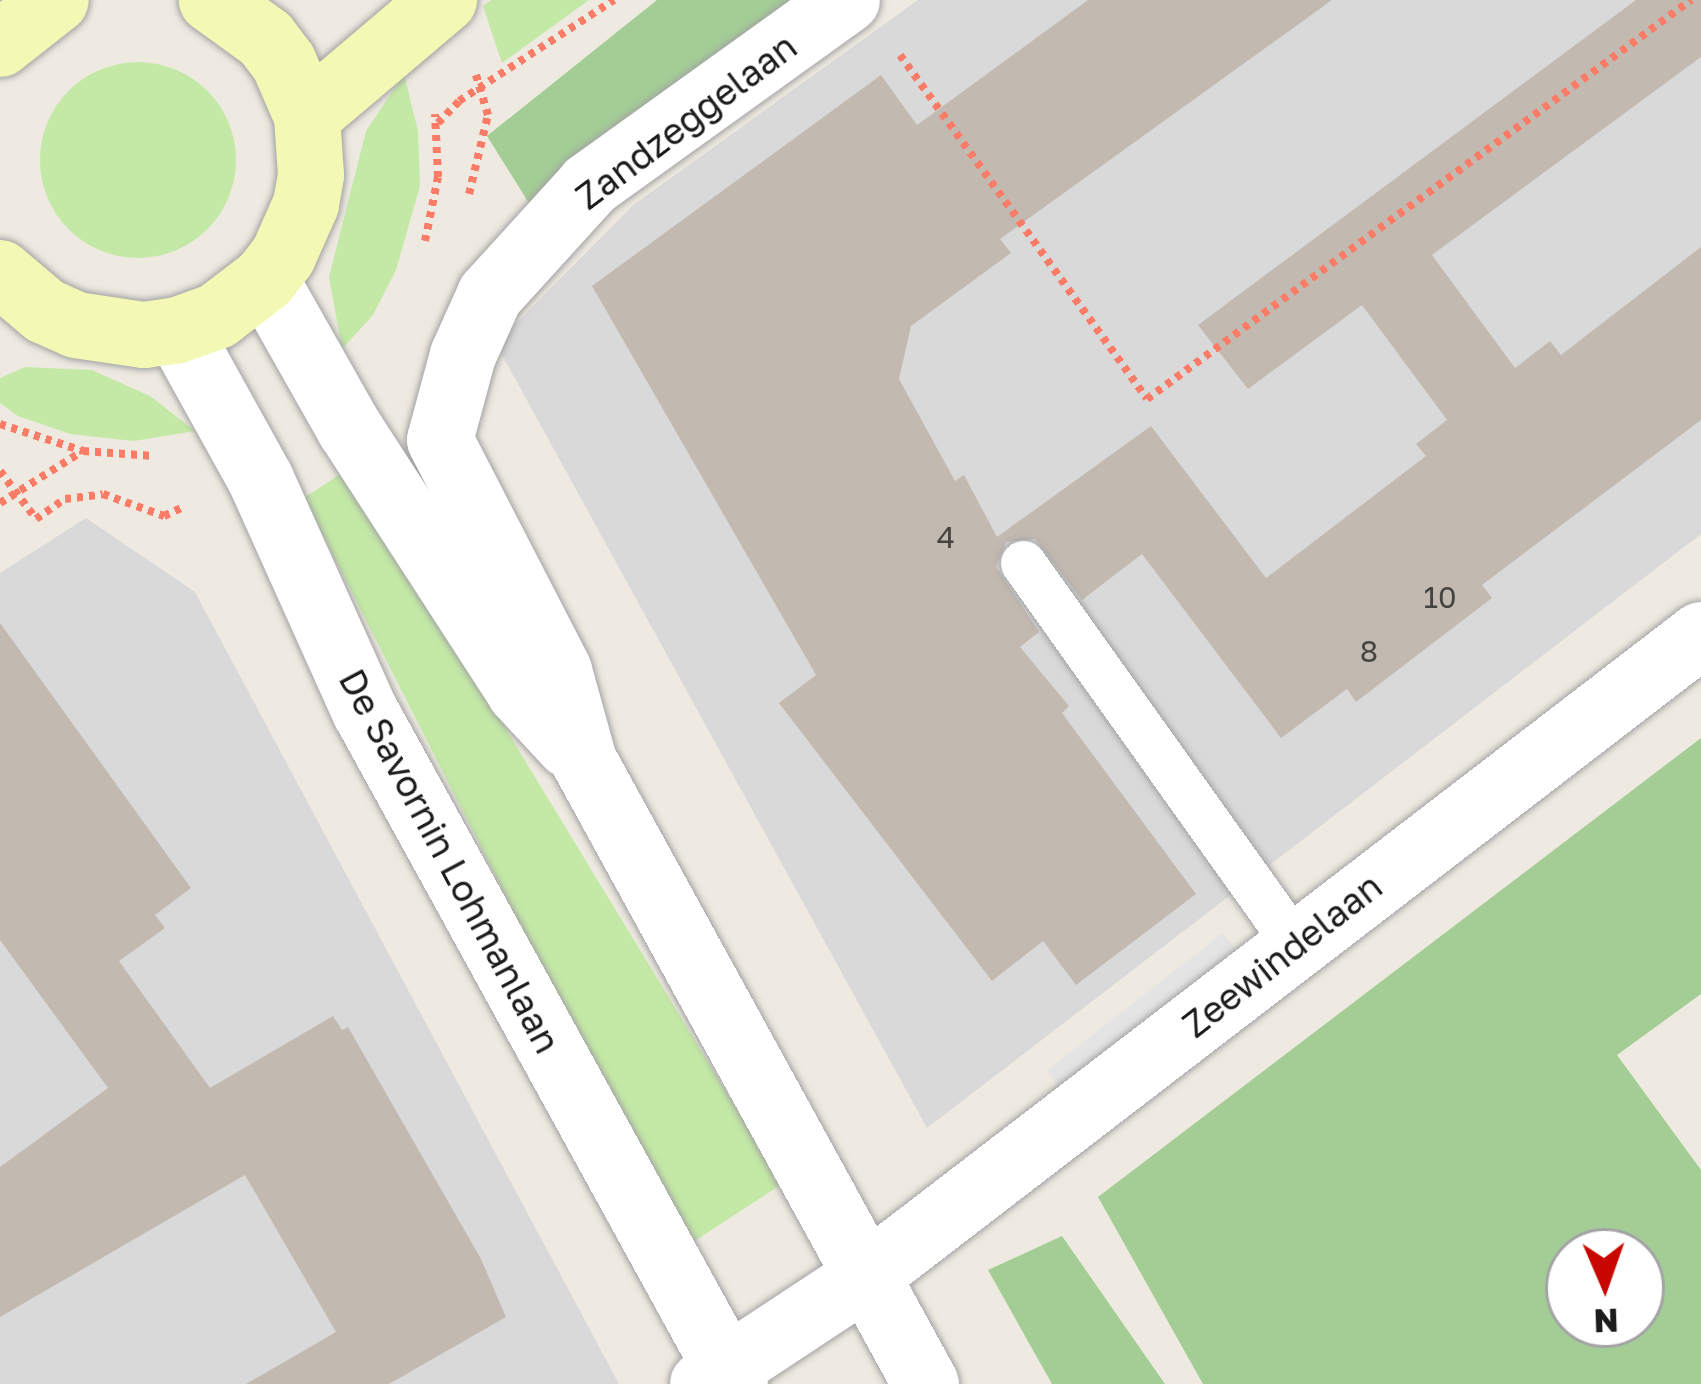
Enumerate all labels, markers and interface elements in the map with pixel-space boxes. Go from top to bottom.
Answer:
street label: Zandzeggelaan [567,24,805,218]
house number: 4 [937,519,955,555]
house number: 10 [1423,579,1457,615]
house number: 8 [1360,633,1378,669]
street label: De Savornin Lohmanlaan [330,662,570,1060]
street label: Zeewindelaan [1174,864,1390,1046]
north arrow [1545,1228,1665,1348]
text: N [1593,1302,1619,1341]

